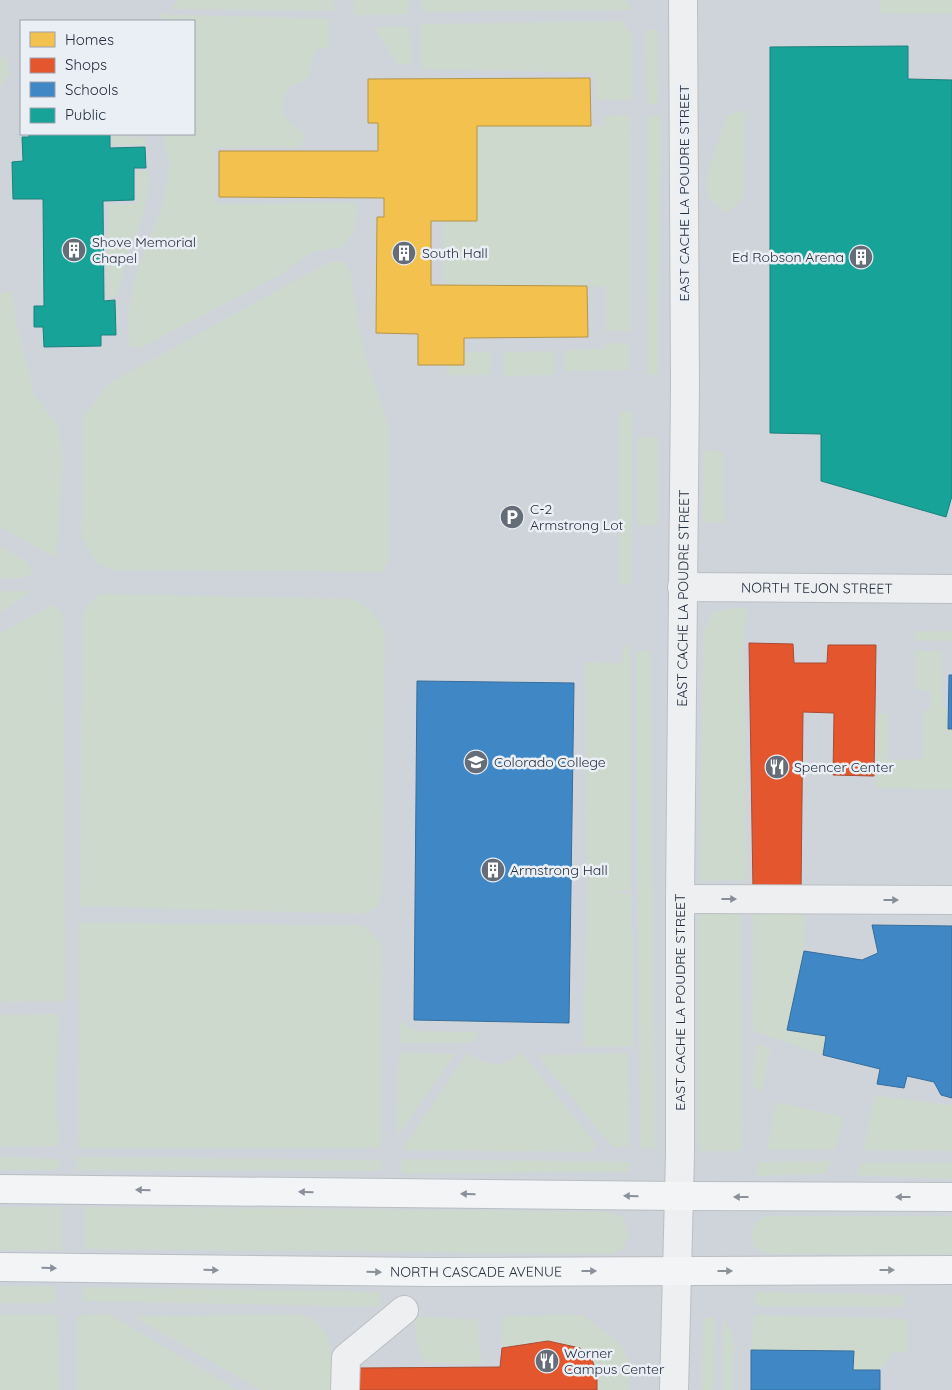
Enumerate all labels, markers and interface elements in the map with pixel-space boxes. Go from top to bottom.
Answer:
legend [20,20,195,135]
text: Homes [65,30,114,49]
text: Shops [65,55,107,74]
text: Schools [65,80,118,99]
street label: EAST CACHE LA POUDRE STREET [675,85,693,301]
text: Public [65,105,106,124]
place label: Shove Memorial Chapel [92,233,196,267]
building icon: Shove Memorial Chapel [61,237,87,263]
building icon: South Hall [391,240,417,266]
place label: South Hall [422,244,488,262]
building icon: Ed Robson Arena [848,244,874,270]
place label: Ed Robson Arena [732,248,844,266]
street label: EAST CACHE LA POUDRE STREET [673,489,693,707]
place label: C-2 Armstrong Lot [530,500,624,534]
parking icon: C-2 Armstrong Lot [499,504,525,530]
street label: NORTH TEJON STREET [741,578,893,598]
school or university icon: Colorado College [463,749,489,775]
place label: Colorado College [494,753,606,771]
restaurant icon: Spencer Center [764,754,790,780]
place label: Spencer Center [794,758,894,776]
building icon: Armstrong Hall [480,857,506,883]
place label: Armstrong Hall [510,861,608,879]
street label: EAST CACHE LA POUDRE STREET [671,893,689,1111]
one-way arrow [721,895,737,903]
one-way arrow [883,896,899,904]
one-way arrow [135,1186,151,1194]
one-way arrow [297,1188,313,1196]
one-way arrow [460,1190,476,1198]
one-way arrow [622,1192,638,1200]
one-way arrow [733,1193,749,1201]
one-way arrow [895,1193,911,1201]
street label: NORTH CASCADE AVENUE [390,1262,562,1281]
one-way arrow [41,1264,57,1272]
one-way arrow [203,1266,219,1274]
one-way arrow [880,1266,896,1274]
one-way arrow [581,1267,597,1275]
one-way arrow [717,1267,733,1275]
one-way arrow [366,1268,382,1276]
place label: Worner Campus Center [564,1344,665,1378]
restaurant icon: Worner Campus Center [534,1348,560,1374]

